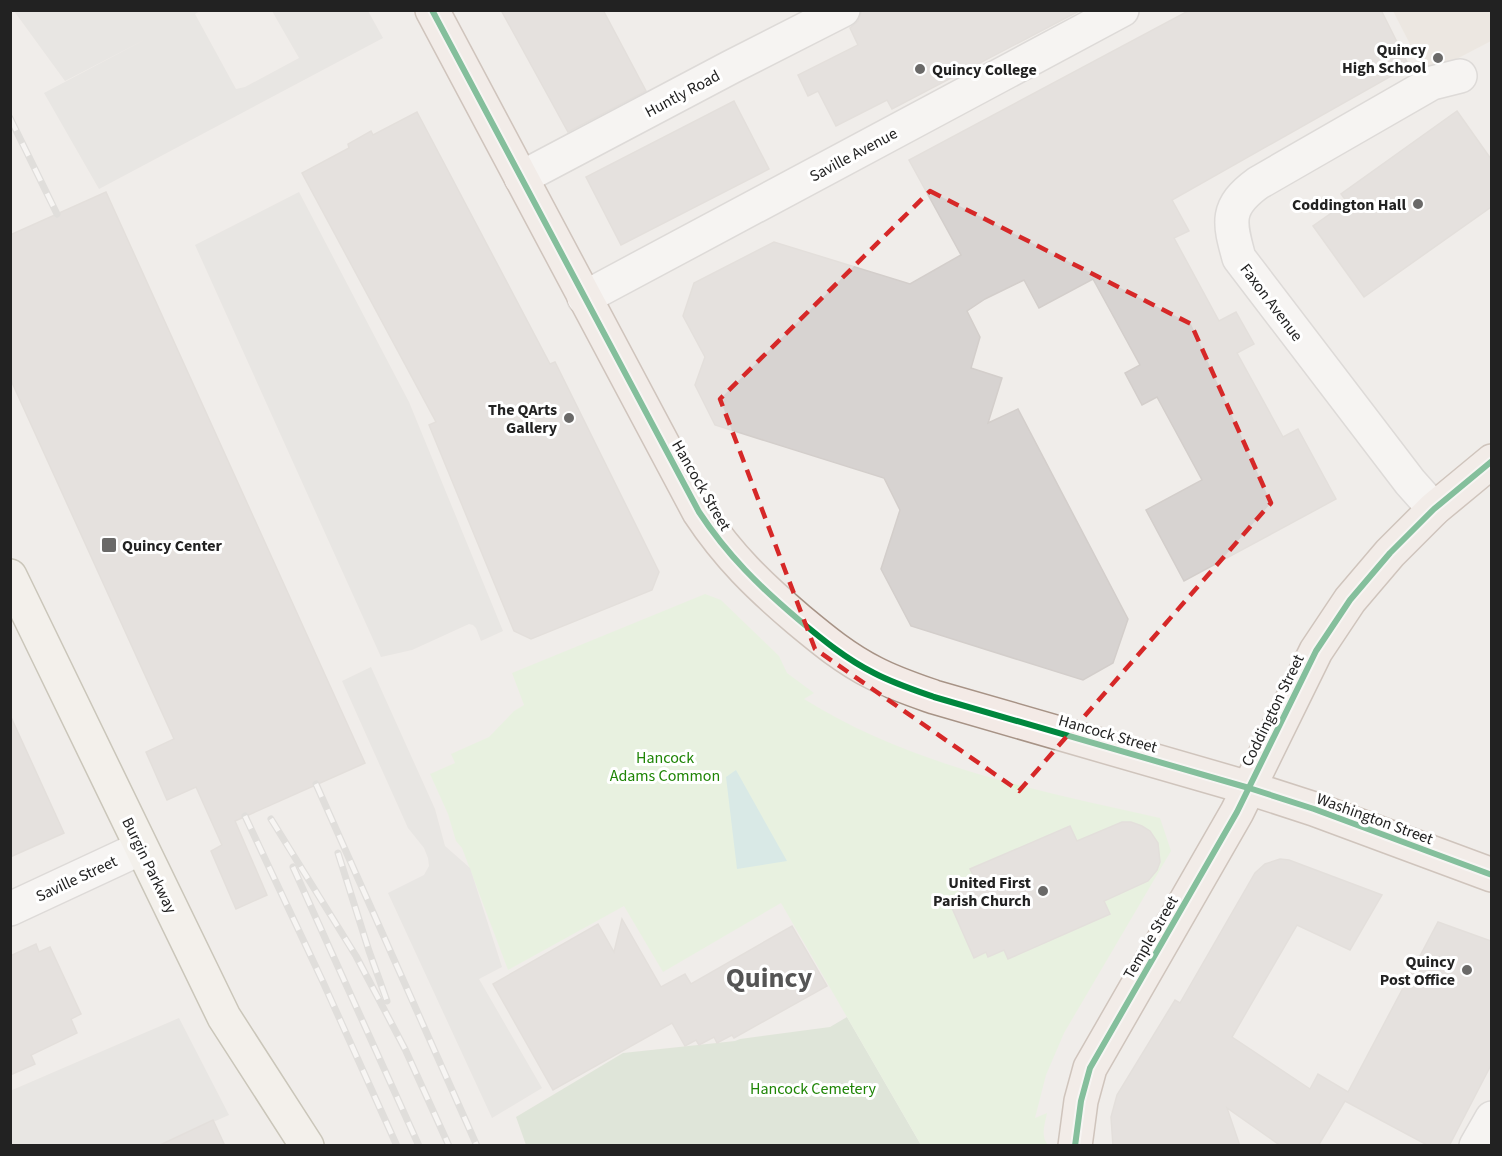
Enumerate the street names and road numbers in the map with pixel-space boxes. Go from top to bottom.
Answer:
street label: Huntly Road [641,65,724,123]
street label: Saville Avenue [806,122,901,187]
street label: Faxon Avenue [1235,259,1308,346]
street label: Hancock Street [666,436,736,535]
street label: Coddington Street [1236,650,1310,770]
street label: Hancock Street [1056,709,1160,759]
street label: Washington Street [1313,788,1437,850]
street label: Burgin Parkway [116,814,182,918]
street label: Saville Street [32,850,121,907]
street label: Temple Street [1118,891,1184,983]

